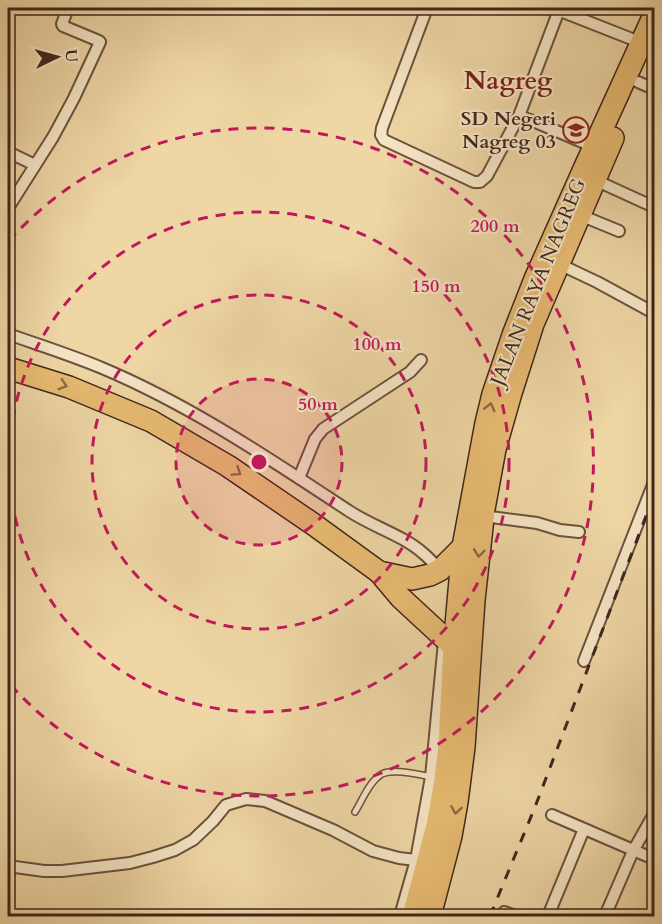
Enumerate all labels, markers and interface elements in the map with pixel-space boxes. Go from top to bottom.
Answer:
north arrow [27,27,87,87]
text: U [59,48,82,63]
district label: Nagreg [464,63,553,98]
place label: SD Negeri Nagreg 03 [461,105,556,155]
school or university icon: SD Negeri Nagreg 03 [561,115,591,145]
street label: JALAN RAYA NAGREG [483,174,592,393]
text: 200 m [470,214,520,239]
text: 150 m [411,274,461,299]
text: 100 m [352,332,402,357]
one-way arrow [57,378,68,391]
text: 50 m [298,392,338,417]
one-way arrow [482,402,495,412]
centre of rings [249,452,269,472]
one-way arrow [231,465,242,476]
one-way arrow [473,549,486,558]
one-way arrow [450,805,463,815]

